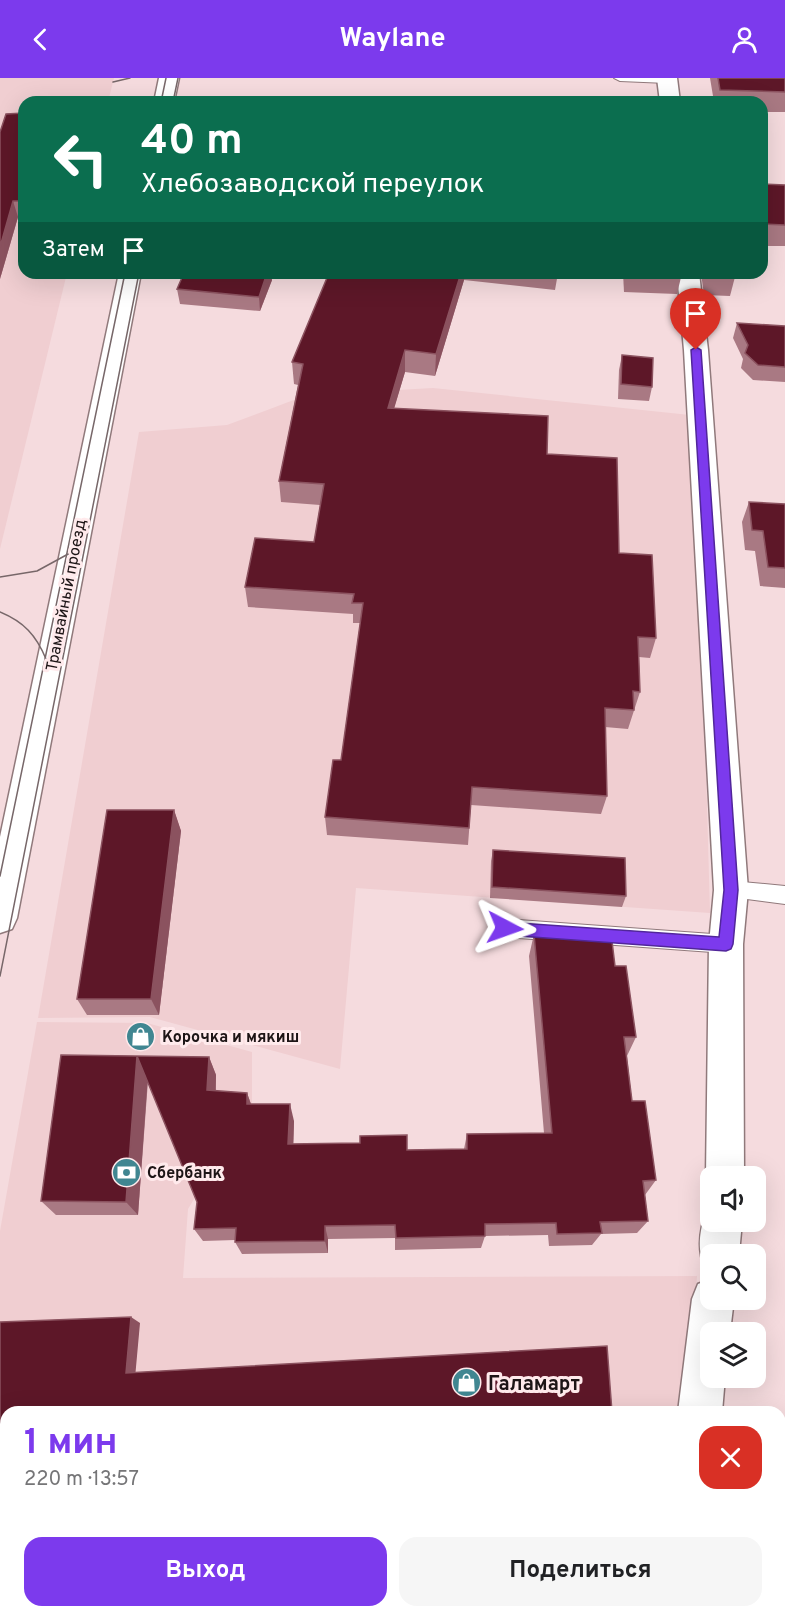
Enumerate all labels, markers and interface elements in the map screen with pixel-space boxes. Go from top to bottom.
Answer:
text: Waylane [339,22,446,56]
icon: back [24,23,57,56]
icon: person [728,23,761,56]
text: 40 m [141,116,243,169]
icon: left [42,120,120,198]
text: Хлебозаводской переулок [141,168,484,202]
icon: arrive [117,234,150,267]
text: Затем [42,237,105,264]
pin [670,288,721,350]
icon: arrive [679,297,712,330]
street label: Трамвайный проезд [42,518,92,673]
position arrow [473,896,537,960]
shop icon: Корочка и мякиш [125,1020,157,1052]
place label: Корочка и мякиш [162,1028,299,1048]
bank icon: Сбербанк [110,1156,142,1188]
place label: Сбербанк [147,1164,222,1184]
map controls [700,1166,766,1388]
button: sound [700,1166,766,1232]
button: search [700,1244,766,1310]
button: layers [700,1322,766,1388]
shop icon: Галамарт [451,1367,483,1399]
place label: Галамарт [488,1372,580,1398]
text: 1 мин [24,1421,118,1467]
button: close [699,1426,762,1489]
text: 220 m · 13:57 [24,1467,139,1493]
button: Выход [24,1537,387,1606]
button: Поделиться [399,1537,762,1606]

